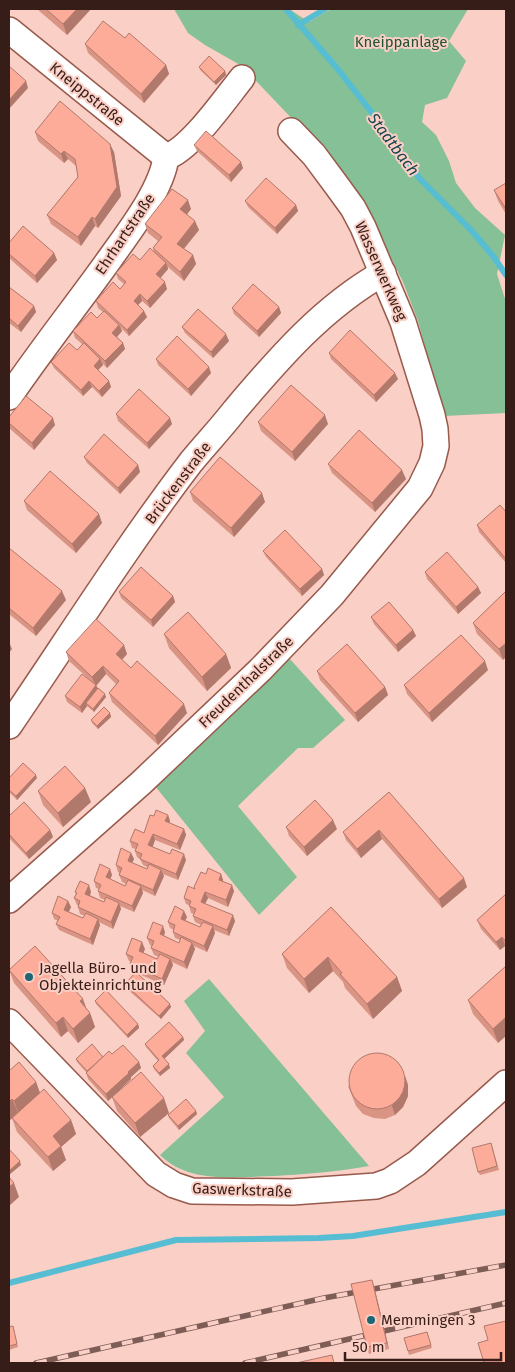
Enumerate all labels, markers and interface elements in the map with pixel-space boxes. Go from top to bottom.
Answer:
park label: Kneippanlage [355,33,447,51]
street label: Kneippstraße [46,58,128,130]
water label: Stadtbach [363,108,423,179]
street label: Ehrhartstraße [91,190,159,278]
street label: Wasserwerkweg [351,219,411,324]
street label: Brückenstraße [141,438,215,528]
street label: Freudenthalstraße [195,632,297,732]
place label: Jagella Büro- und Objekteinrichtung [39,959,162,994]
marker: Jagella Büro- und Objekteinrichtung [23,971,35,983]
street label: Gaswerkstraße [192,1179,292,1201]
place label: Memmingen 3 [381,1311,476,1329]
marker: Memmingen 3 [365,1314,377,1326]
scale bar [345,1330,501,1362]
text: 50 m [352,1338,385,1356]

